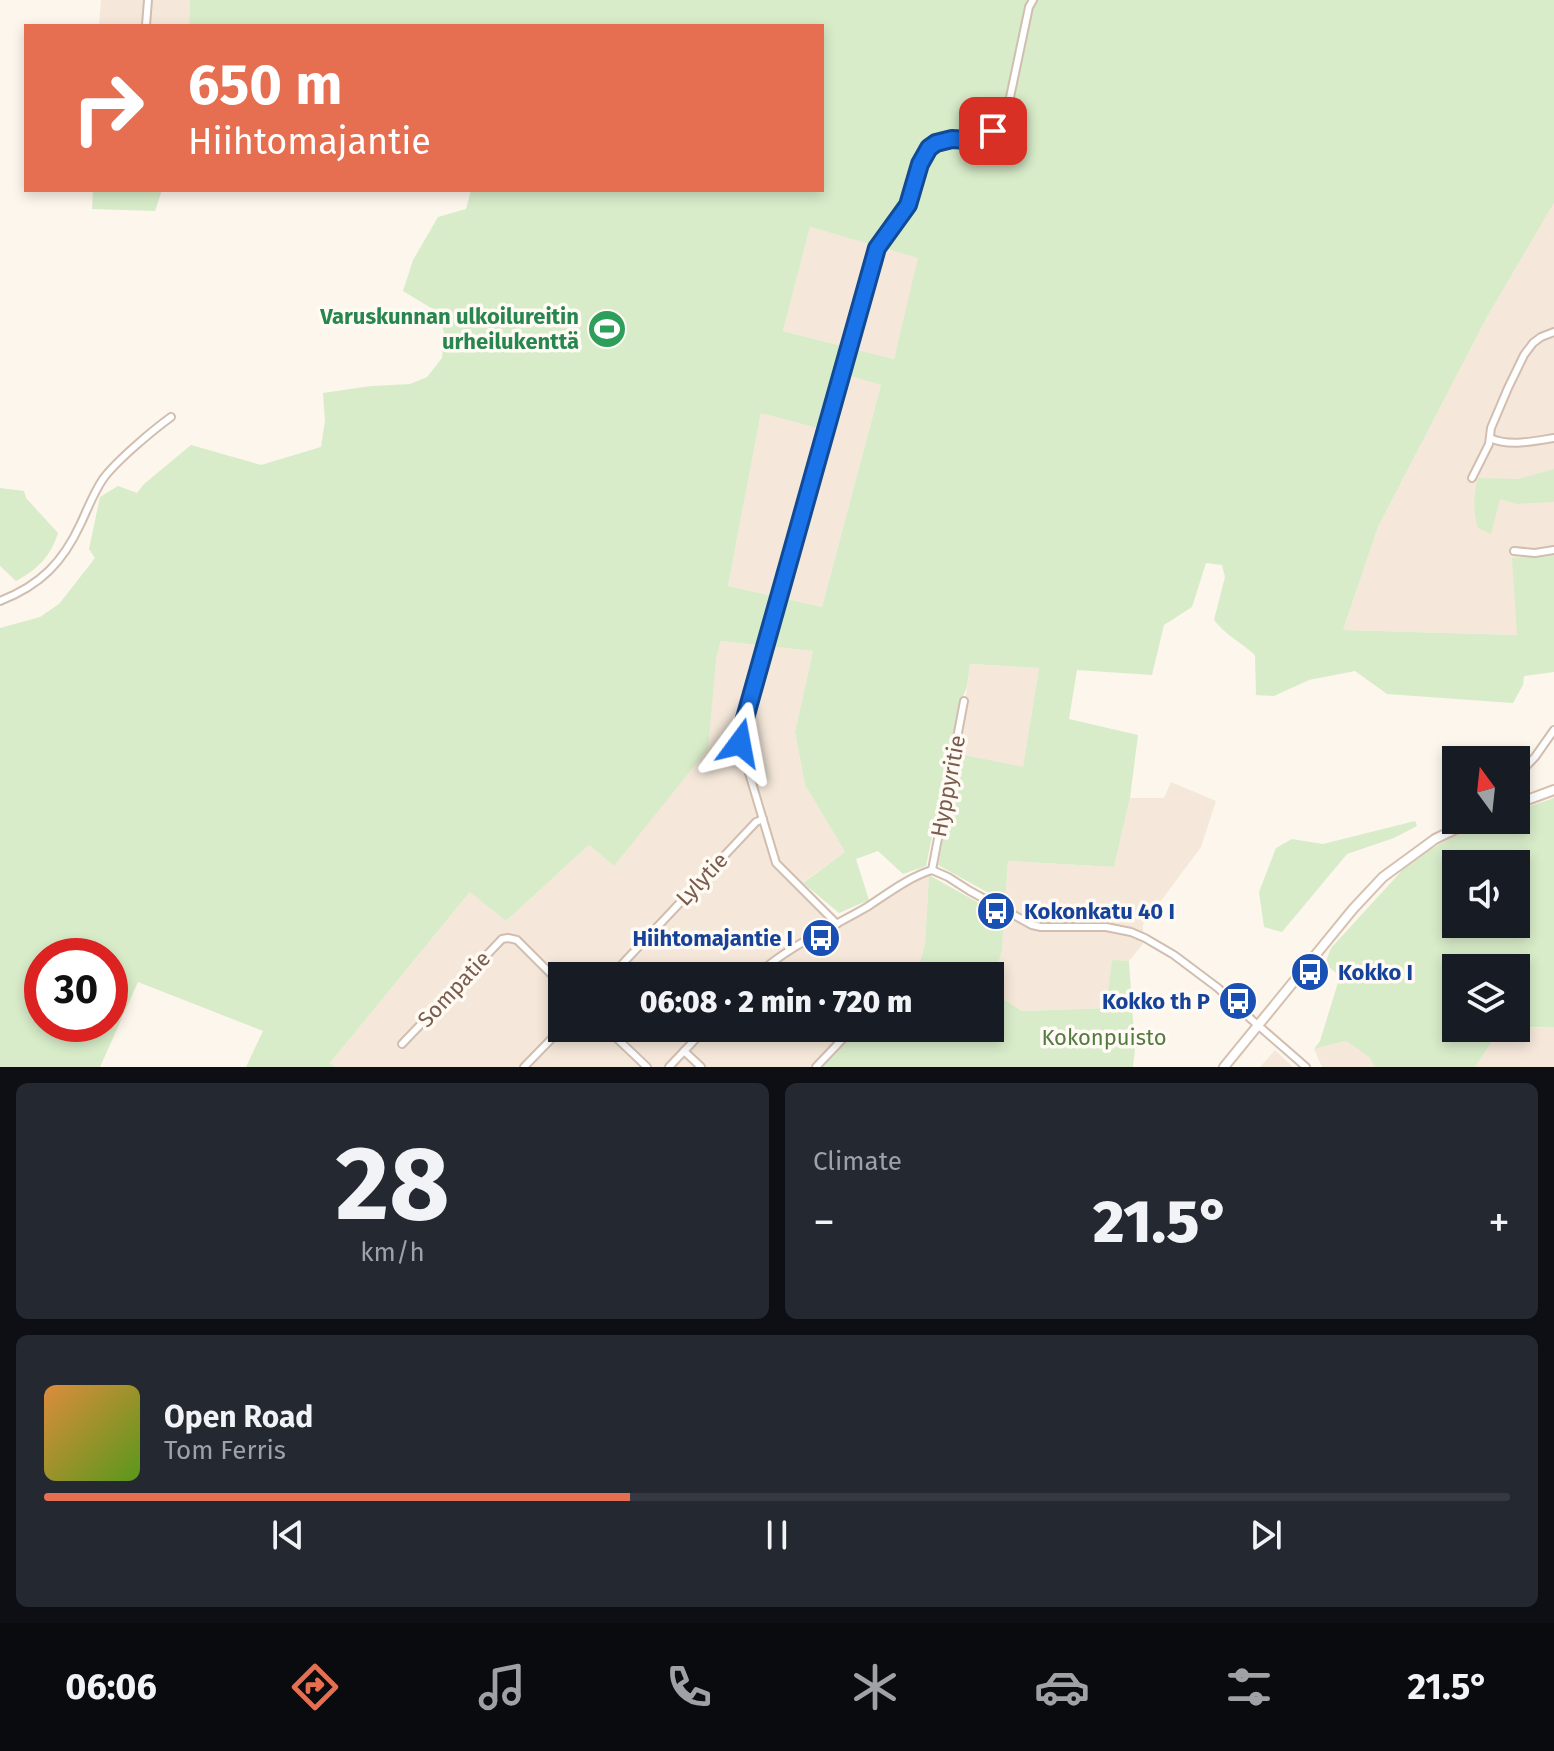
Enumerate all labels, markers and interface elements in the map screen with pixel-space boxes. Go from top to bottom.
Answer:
text: 650 m [188,52,343,119]
icon: right [56,56,160,160]
pin [959,97,1027,165]
icon: arrive [971,109,1015,153]
text: Hiihtomajantie [188,120,431,164]
place label: Varuskunnan ulkoilureitin urheilukenttä [319,303,579,355]
sports icon: Varuskunnan ulkoilureitin urheilukenttä [586,308,628,350]
position arrow [698,701,782,785]
street label: Hyppyritie [925,733,971,839]
north arrow [1442,746,1530,834]
map controls [1442,746,1530,1042]
street label: Lylytie [670,847,734,911]
button: sound [1442,850,1530,938]
bus stop icon: Kokonkatu 40 I [975,890,1017,932]
place label: Kokonkatu 40 I [1024,898,1175,925]
bus stop icon: Hiihtomajantie I [800,917,842,959]
place label: Hiihtomajantie I [632,925,793,952]
speed limit sign: 30 [24,938,128,1042]
street label: Sompatie [412,945,496,1033]
bus stop icon: Kokko I [1289,951,1331,993]
button: layers [1442,954,1530,1042]
place label: Kokko I [1338,959,1413,986]
bus stop icon: Kokko th P [1217,980,1259,1022]
text: 06:08 · 2 min · 720 m [640,984,912,1020]
place label: Kokko th P [1102,988,1210,1015]
park label: Kokonpuisto [1041,1024,1167,1051]
text: 28 [335,1122,450,1247]
text: Climate [813,1146,902,1177]
text: 21.5° [1093,1186,1230,1258]
text: − [813,1196,835,1249]
text: + [1488,1196,1510,1249]
text: km/h [360,1237,425,1268]
text: Open Road [164,1399,313,1435]
text: Tom Ferris [164,1435,286,1466]
icon: previous [266,1513,310,1557]
icon: pause [755,1513,799,1557]
icon: next [1244,1513,1288,1557]
icon: directions [287,1659,343,1715]
icon: music [474,1659,530,1715]
icon: phone [661,1659,717,1715]
icon: climate [847,1659,903,1715]
icon: car [1034,1659,1090,1715]
icon: filters [1221,1659,1277,1715]
text: 06:06 [65,1665,157,1709]
text: 21.5° [1407,1665,1489,1709]

